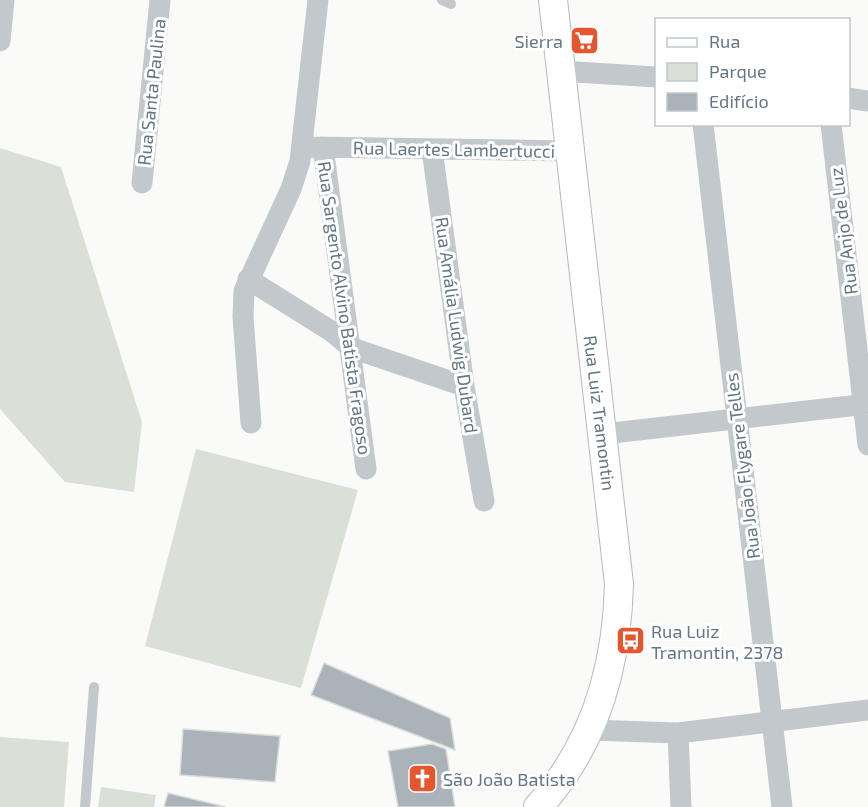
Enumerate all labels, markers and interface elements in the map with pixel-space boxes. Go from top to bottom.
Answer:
street label: Rua Santa Paulina [132,18,170,166]
legend [655,18,850,126]
supermarket icon: Sierra [568,25,600,57]
place label: Sierra [514,30,563,52]
text: Rua [709,30,740,52]
text: Parque [709,60,767,82]
text: Edifício [709,90,769,112]
street label: Rua Laertes Lambertucci [353,136,555,162]
street label: Rua Sargento Alvino Batista Fragoso [313,160,377,456]
street label: Rua Anjo de Luz [824,166,862,296]
street label: Rua Amália Ludwig Dubard [431,215,483,435]
street label: Rua Luiz Tramontin [580,334,620,492]
street label: Rua João Flygare Telles [720,372,764,560]
place label: Rua Luiz Tramontin, 2378 [651,620,784,663]
bus stop icon: Rua Luiz Tramontin, 2378 [614,625,646,657]
church icon: São João Batista [406,763,438,795]
place label: São João Batista [443,768,576,790]

